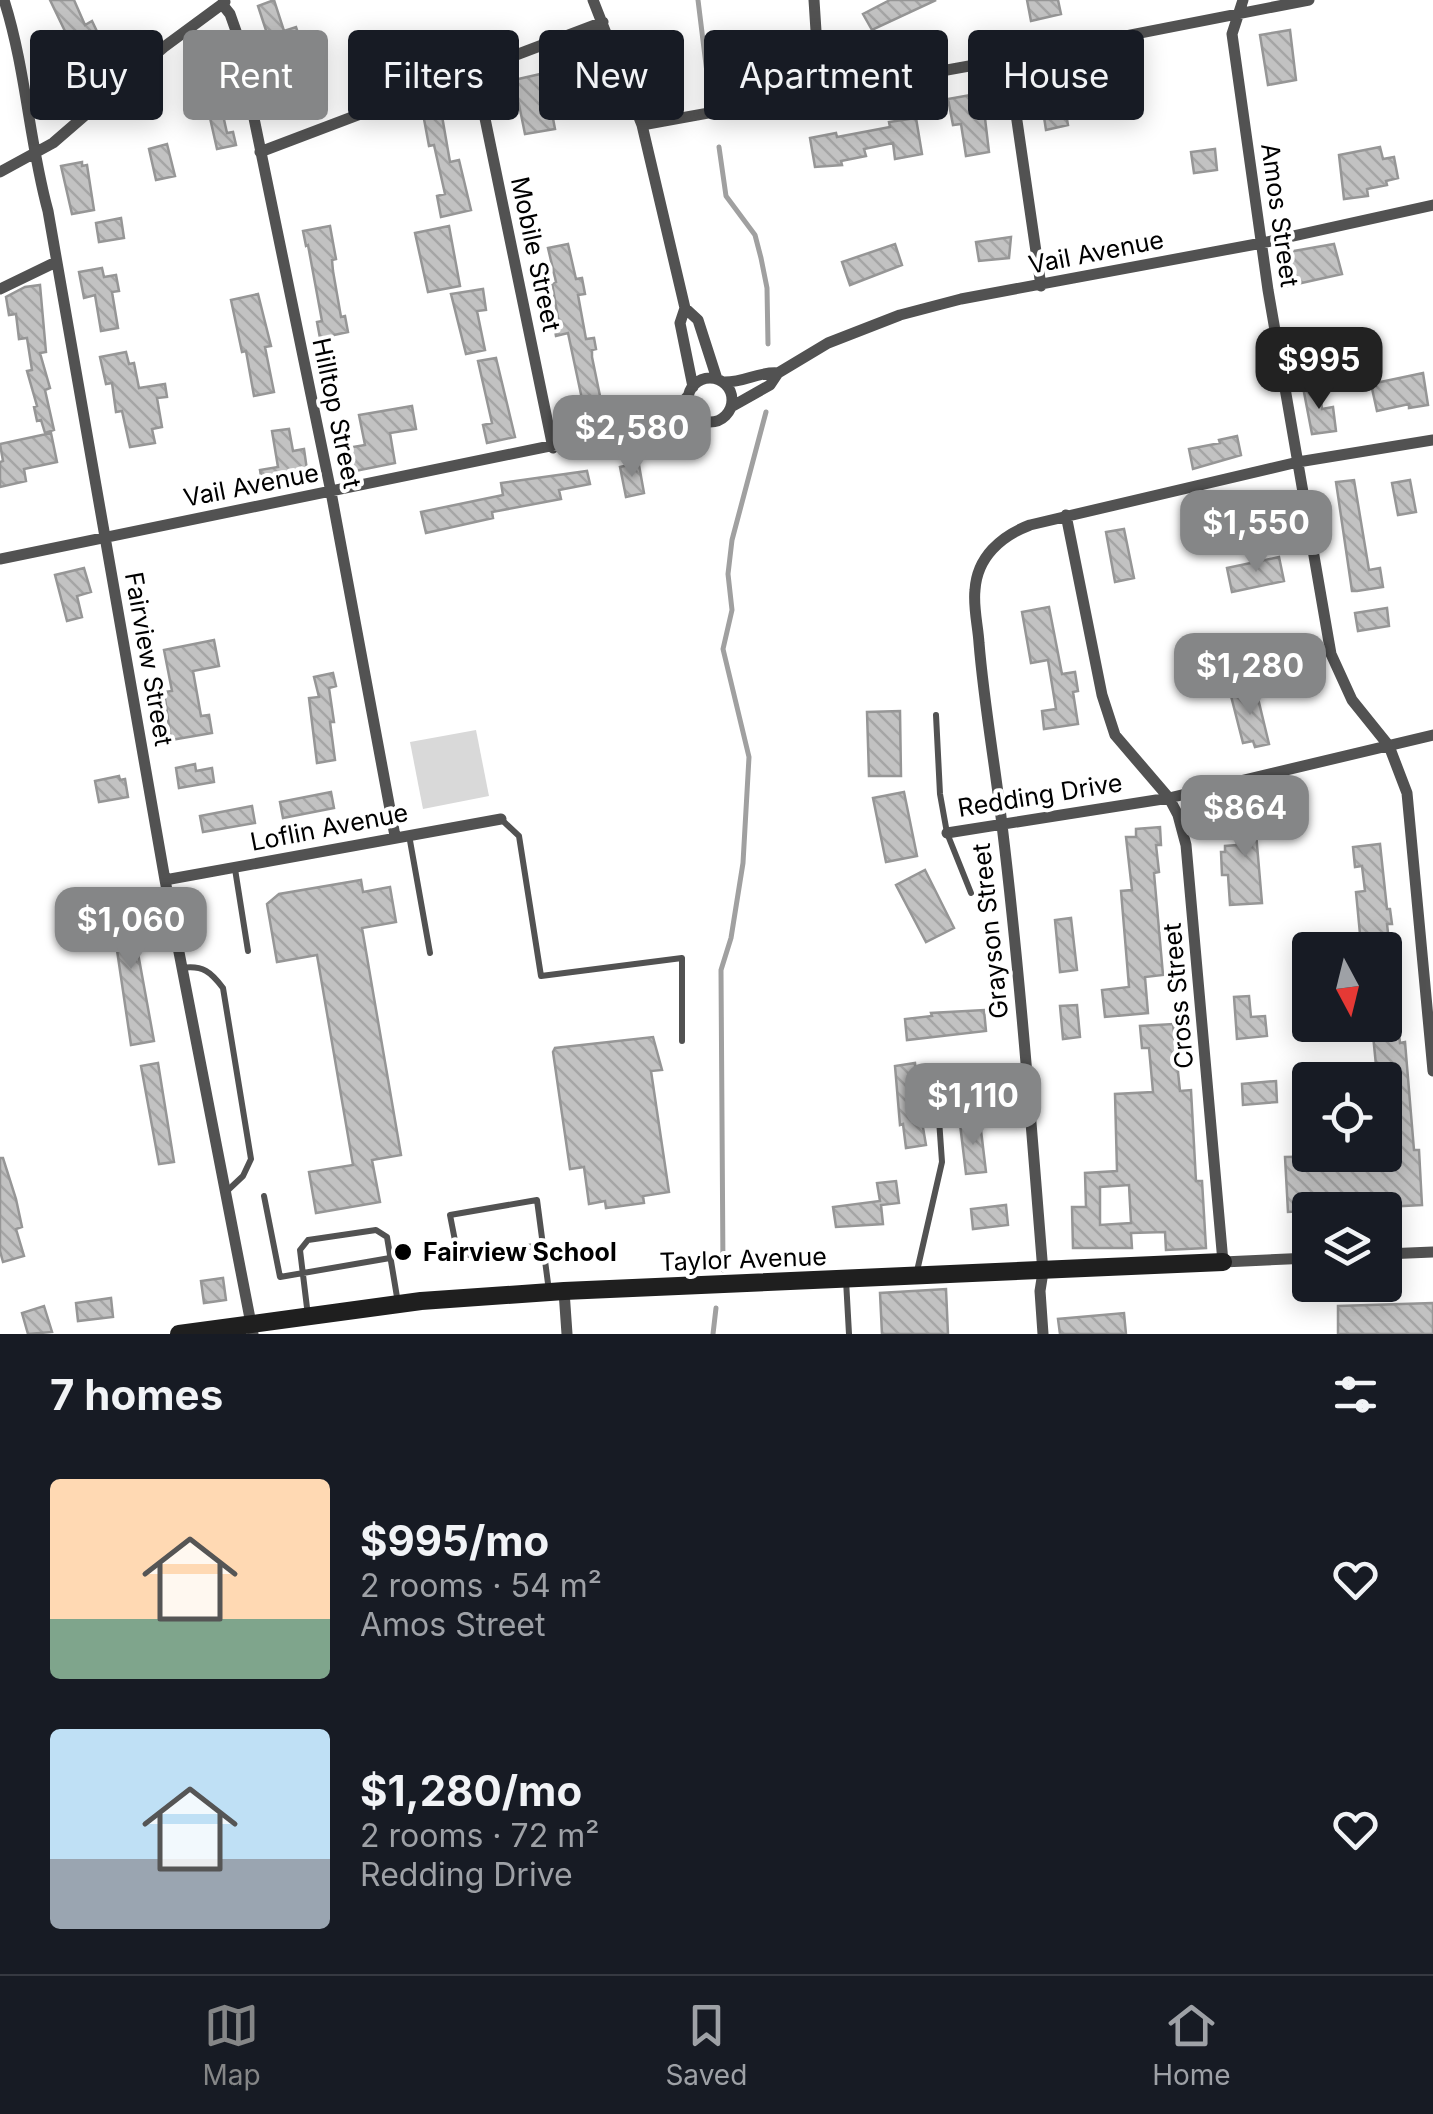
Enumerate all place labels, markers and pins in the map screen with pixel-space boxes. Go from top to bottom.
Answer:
pin: $995 [1260,327,1378,412]
pin: $2,580 [551,395,713,480]
pin: $1,550 [1175,490,1337,575]
pin: $1,280 [1169,633,1331,718]
pin: $864 [1186,775,1304,860]
pin: $1,060 [50,887,212,972]
pin: $1,110 [892,1063,1054,1148]
place label: Fairview School [423,1237,617,1267]
marker: Fairview School [392,1241,414,1263]

